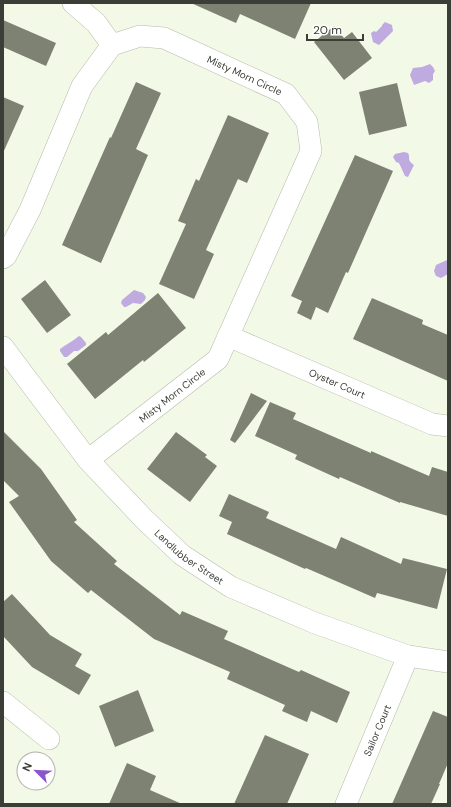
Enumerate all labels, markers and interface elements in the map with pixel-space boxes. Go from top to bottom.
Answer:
scale bar [307,16,363,42]
text: 20 m [313,22,342,38]
street label: Misty Morn Circle [205,53,284,98]
street label: Misty Morn Circle [136,365,208,425]
street label: Oyster Court [307,366,367,402]
street label: Landlubber Street [152,527,226,588]
street label: Sailor Court [361,703,394,758]
north arrow [16,751,56,791]
text: N [19,760,35,773]

